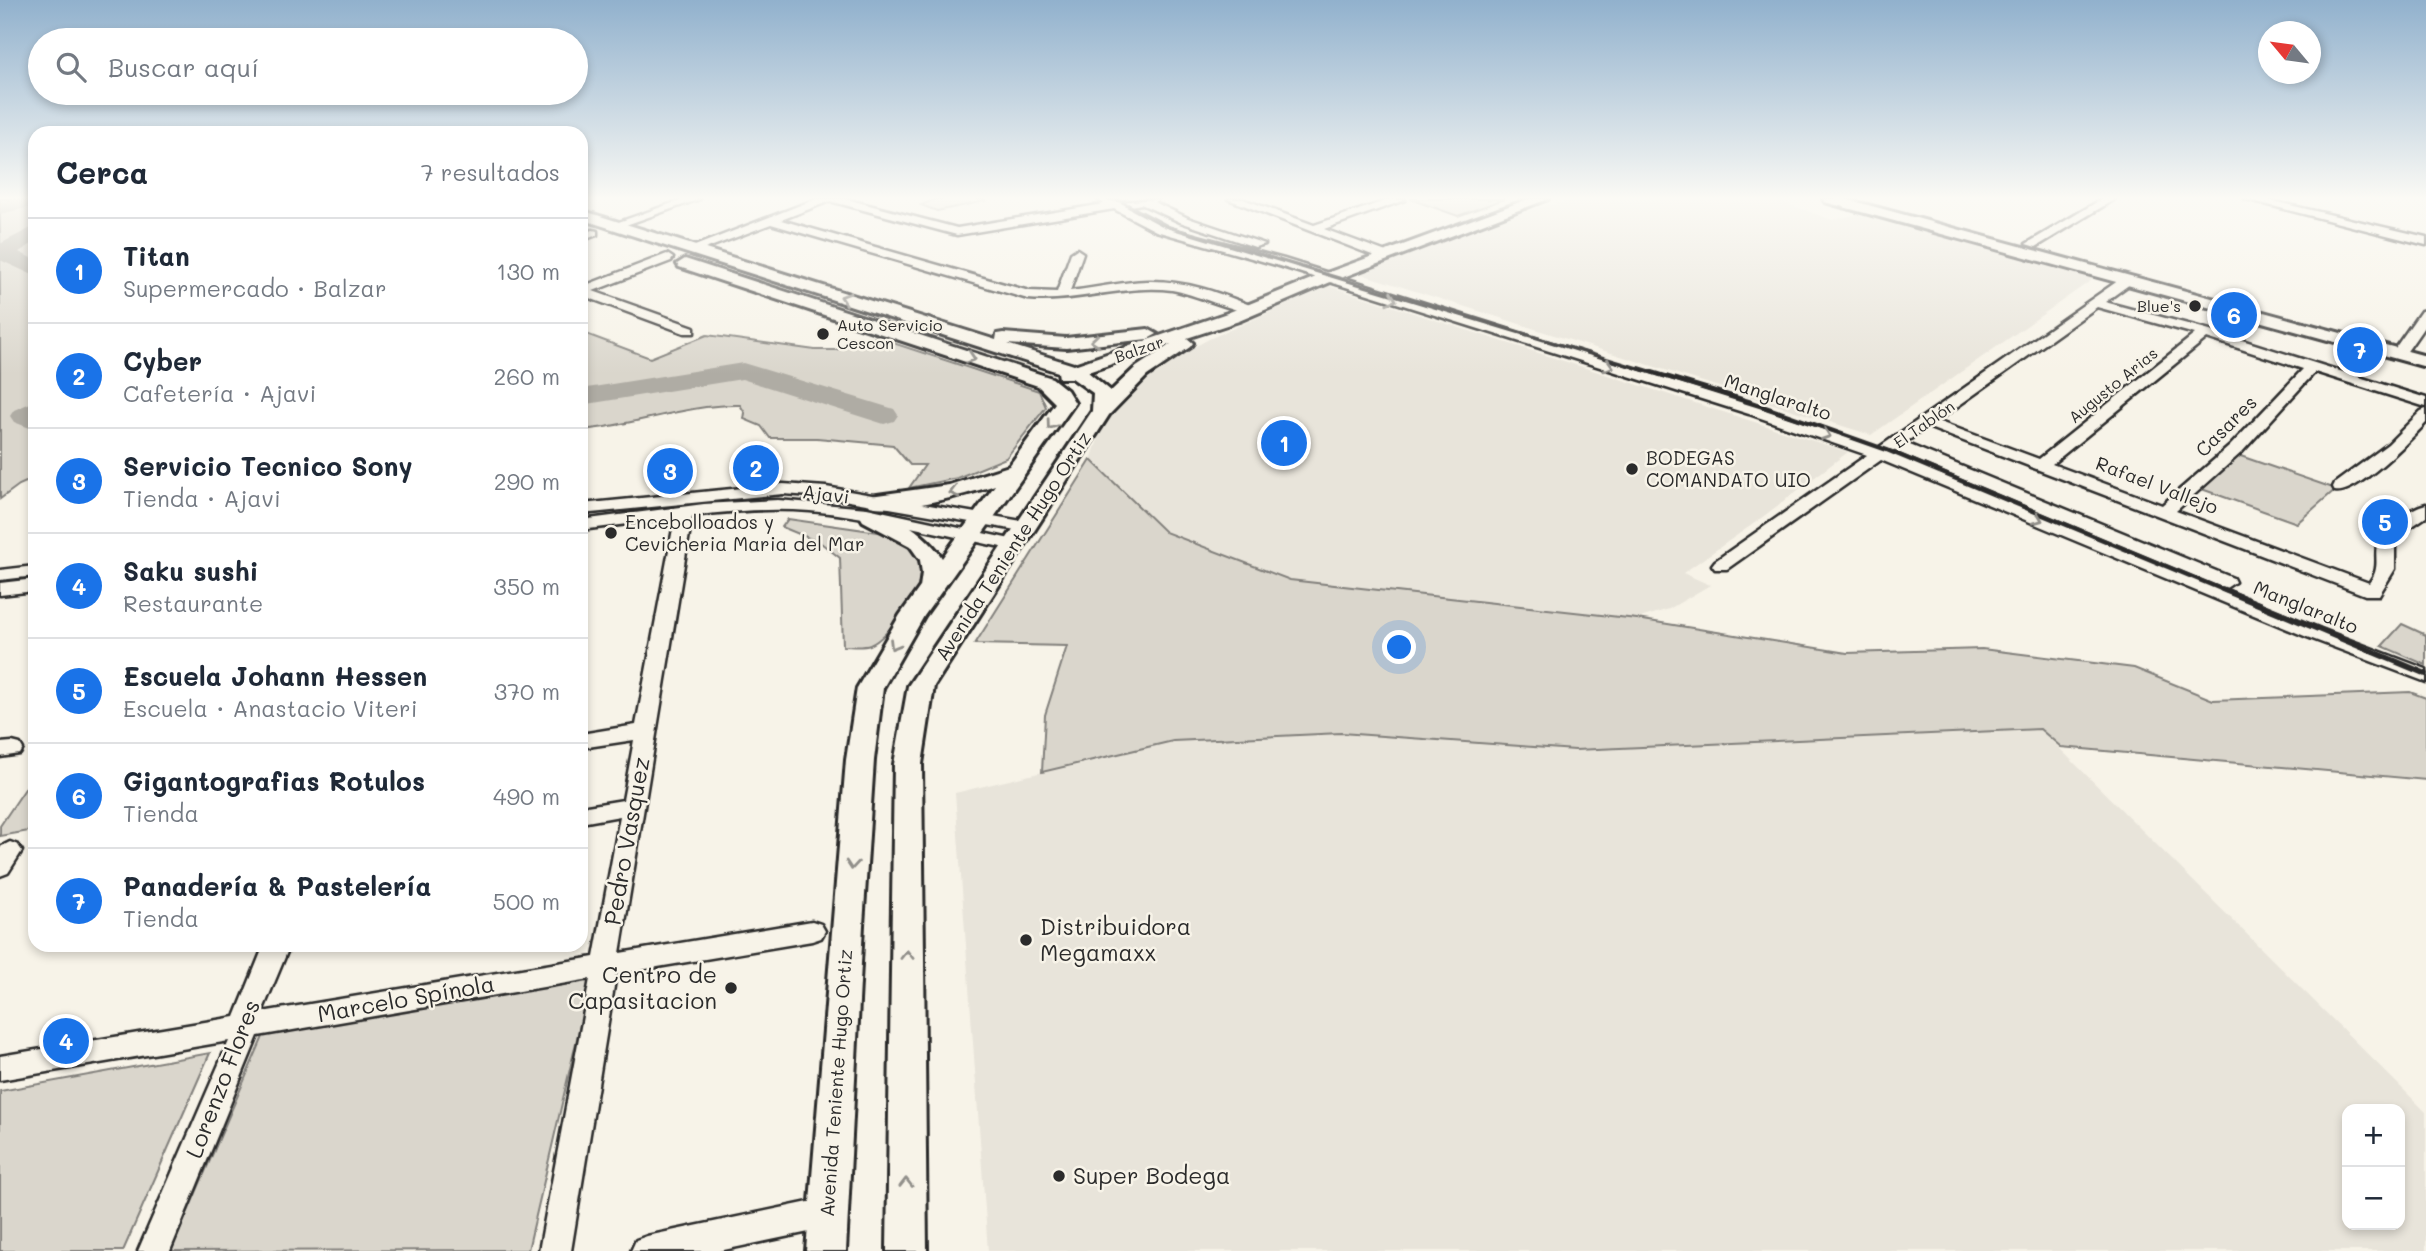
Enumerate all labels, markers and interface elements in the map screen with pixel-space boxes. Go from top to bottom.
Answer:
north arrow [2258,21,2321,84]
search box [28,28,588,105]
icon: search [52,48,90,86]
text: Buscar aquí [108,50,259,84]
text: Cerca [56,152,148,192]
text: 7 resultados [421,157,560,187]
text: Titan [123,239,190,273]
text: 1 [74,256,84,286]
text: 130 m [496,256,560,286]
text: Supermercado · Balzar [123,273,387,303]
pin: 6 [2211,289,2257,341]
one-way arrow [840,291,852,306]
one-way arrow [1385,291,1398,305]
place label: Blue's [2137,295,2181,316]
marker: Blue's [2187,298,2203,314]
place label: Auto Servicio Cescon [837,314,943,353]
pin: 7 [2337,324,2383,376]
marker: Auto Servicio Cescon [815,326,831,342]
street label: Balzar [1111,330,1166,367]
one-way arrow [1089,333,1100,348]
street label: Augusto Arias [2064,342,2162,427]
text: Cyber [123,344,202,378]
one-way arrow [965,350,977,364]
one-way arrow [1603,358,1615,372]
text: 2 [73,361,85,391]
text: 260 m [493,361,560,391]
street label: Manglaralto [1722,368,1835,426]
text: Cafetería · Ajavi [123,378,316,408]
street label: Casares [2190,390,2262,462]
street label: El Tablón [1889,395,1958,452]
one-way arrow [1047,417,1059,430]
pin: 1 [1261,417,1307,469]
street label: Avenida Teniente Hugo Ortiz [929,426,1096,665]
one-way arrow [1819,427,1832,441]
pin: 2 [733,442,779,494]
pin: 3 [647,445,693,497]
place label: BODEGAS COMANDATO UIO [1646,445,1811,492]
text: Servicio Tecnico Sony [123,449,413,483]
street label: Rafael Vallejo [2093,450,2222,519]
marker: BODEGAS COMANDATO UIO [1624,461,1640,477]
text: 3 [72,466,86,496]
text: 290 m [494,466,560,496]
street label: Ajavi [801,478,851,509]
text: Tienda · Ajavi [123,483,281,513]
one-way arrow [948,484,960,498]
pin: 5 [2362,496,2408,548]
place label: Encebolloados y Cevicheria Maria del Mar [625,509,865,556]
one-way arrow [2030,511,2043,525]
marker: Encebolloados y Cevicheria Maria del Mar [603,525,619,541]
text: Saku sushi [123,554,259,588]
text: 4 [72,571,86,601]
text: 350 m [493,571,560,601]
street label: Manglaralto [2250,574,2362,639]
text: Restaurante [123,588,263,618]
your location [1382,630,1416,664]
one-way arrow [889,637,902,650]
text: Escuela Johann Hessen [123,659,427,693]
text: 5 [72,676,86,706]
text: 370 m [494,676,560,706]
text: Escuela · Anastacio Viteri [123,693,418,723]
street label: Pedro Vasquez [596,754,656,927]
text: Gigantografias Rotulos [123,764,425,798]
text: 6 [72,781,86,811]
text: 490 m [493,781,560,811]
text: Tienda [123,798,199,828]
one-way arrow [845,860,860,871]
text: Panadería & Pastelería [123,869,431,903]
text: 7 [73,886,85,916]
text: 500 m [493,886,560,916]
text: Tienda [123,903,199,933]
place label: Distribuidora Megamaxx [1040,911,1191,967]
marker: Distribuidora Megamaxx [1018,932,1034,948]
street label: Avenida Teniente Hugo Ortiz [814,948,857,1218]
one-way arrow [899,950,915,960]
place label: Centro de Capasitacion [568,959,717,1015]
street label: Marcelo Spínola [315,968,497,1028]
marker: Centro de Capasitacion [723,980,739,996]
street label: Lorenzo Flores [178,995,266,1162]
pin: 4 [43,1015,89,1067]
map controls [2342,1104,2405,1230]
button: + [2342,1104,2405,1167]
place label: Super Bodega [1073,1160,1230,1190]
button: − [2342,1167,2405,1230]
marker: Super Bodega [1051,1168,1067,1184]
one-way arrow [898,1177,914,1188]

